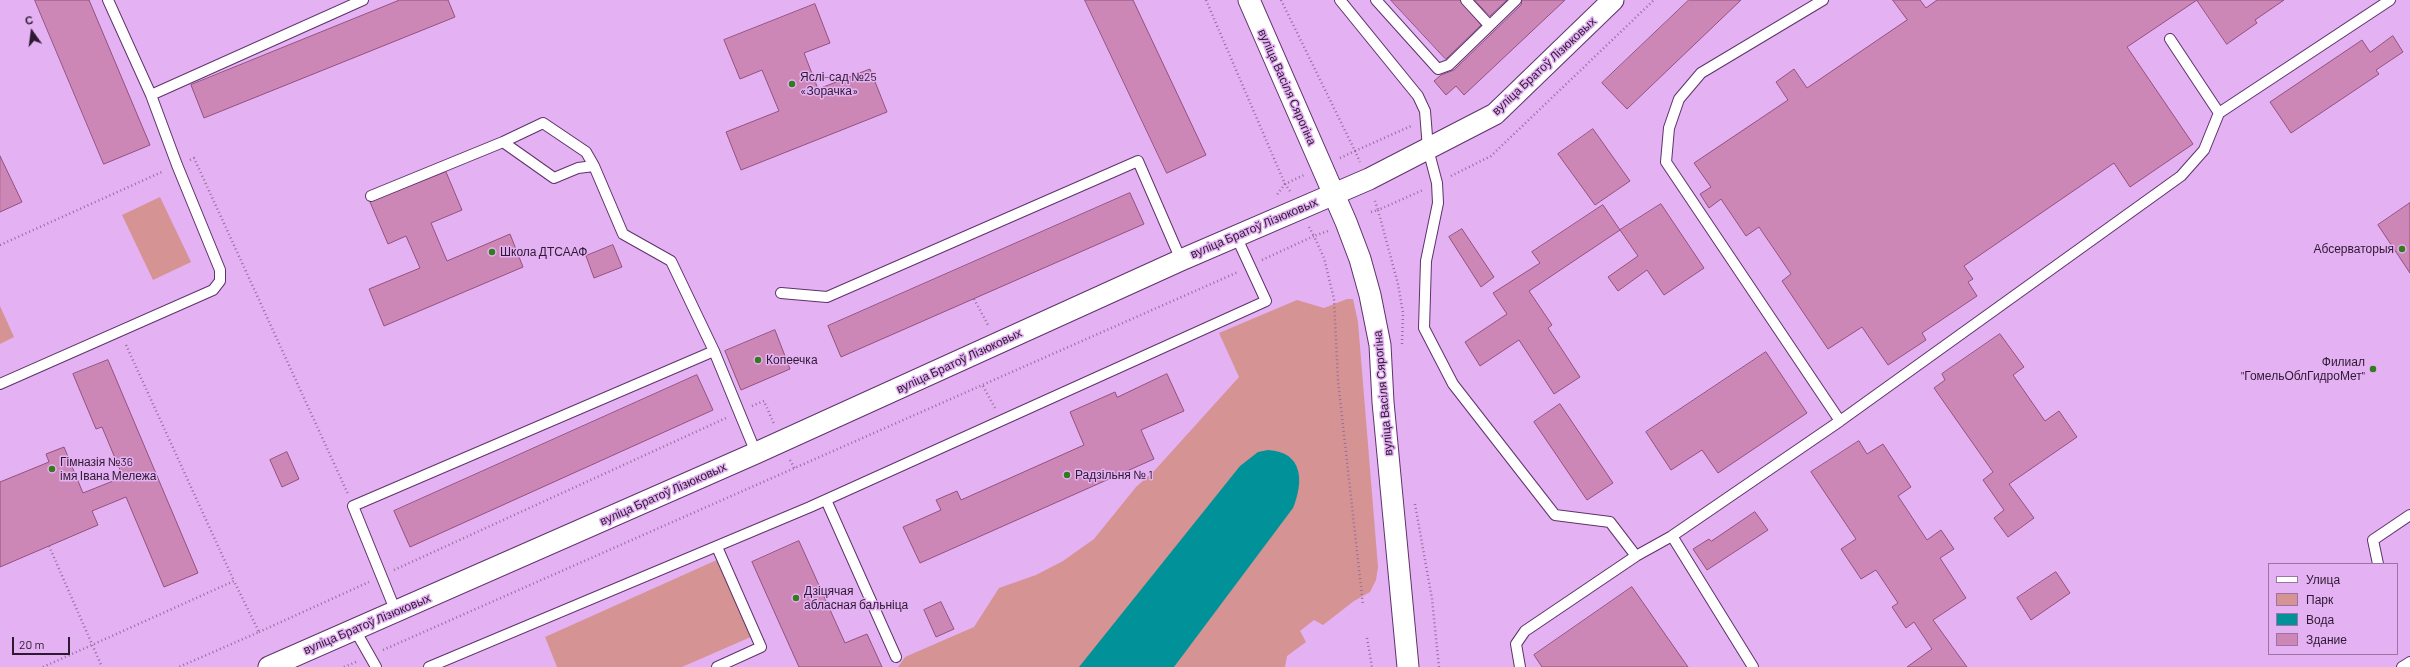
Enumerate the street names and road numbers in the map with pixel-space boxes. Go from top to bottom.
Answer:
street label: вуліца Братоў Лізюковых [1489,14,1599,118]
street label: вуліца Васіля Сярогіна [1255,27,1319,147]
street label: вуліца Братоў Лізюковых [1188,195,1320,261]
street label: вуліца Братоў Лізюковых [894,326,1024,396]
street label: вуліца Васіля Сярогіна [1370,330,1396,456]
street label: вуліца Братоў Лізюковых [598,460,728,528]
street label: вуліца Братоў Лізюковых [301,591,433,657]

